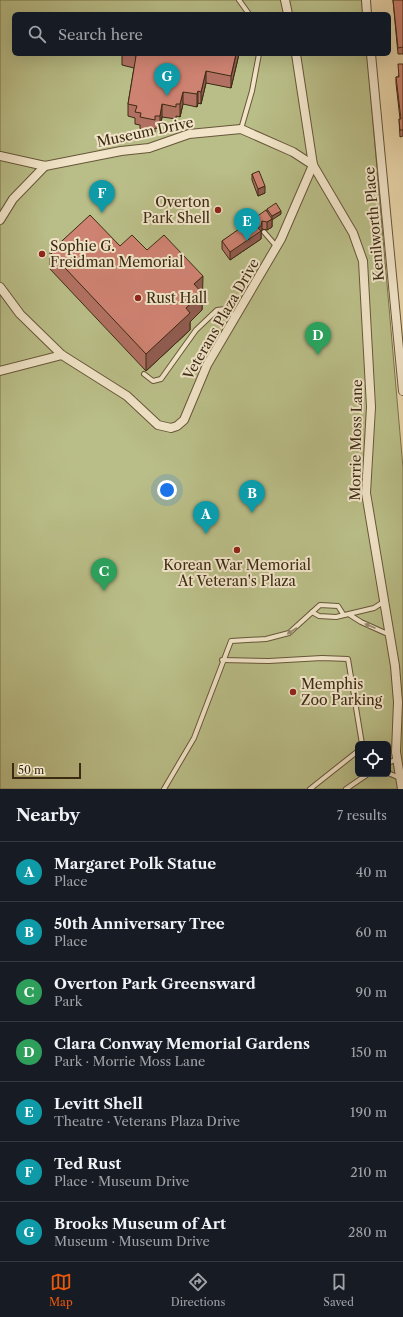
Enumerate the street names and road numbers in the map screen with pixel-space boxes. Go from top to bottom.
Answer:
street label: Museum Drive [95,113,195,151]
street label: Kenilworth Place [360,166,388,282]
street label: Veterans Plaza Drive [179,255,263,384]
street label: Morrie Moss Lane [346,379,366,501]

